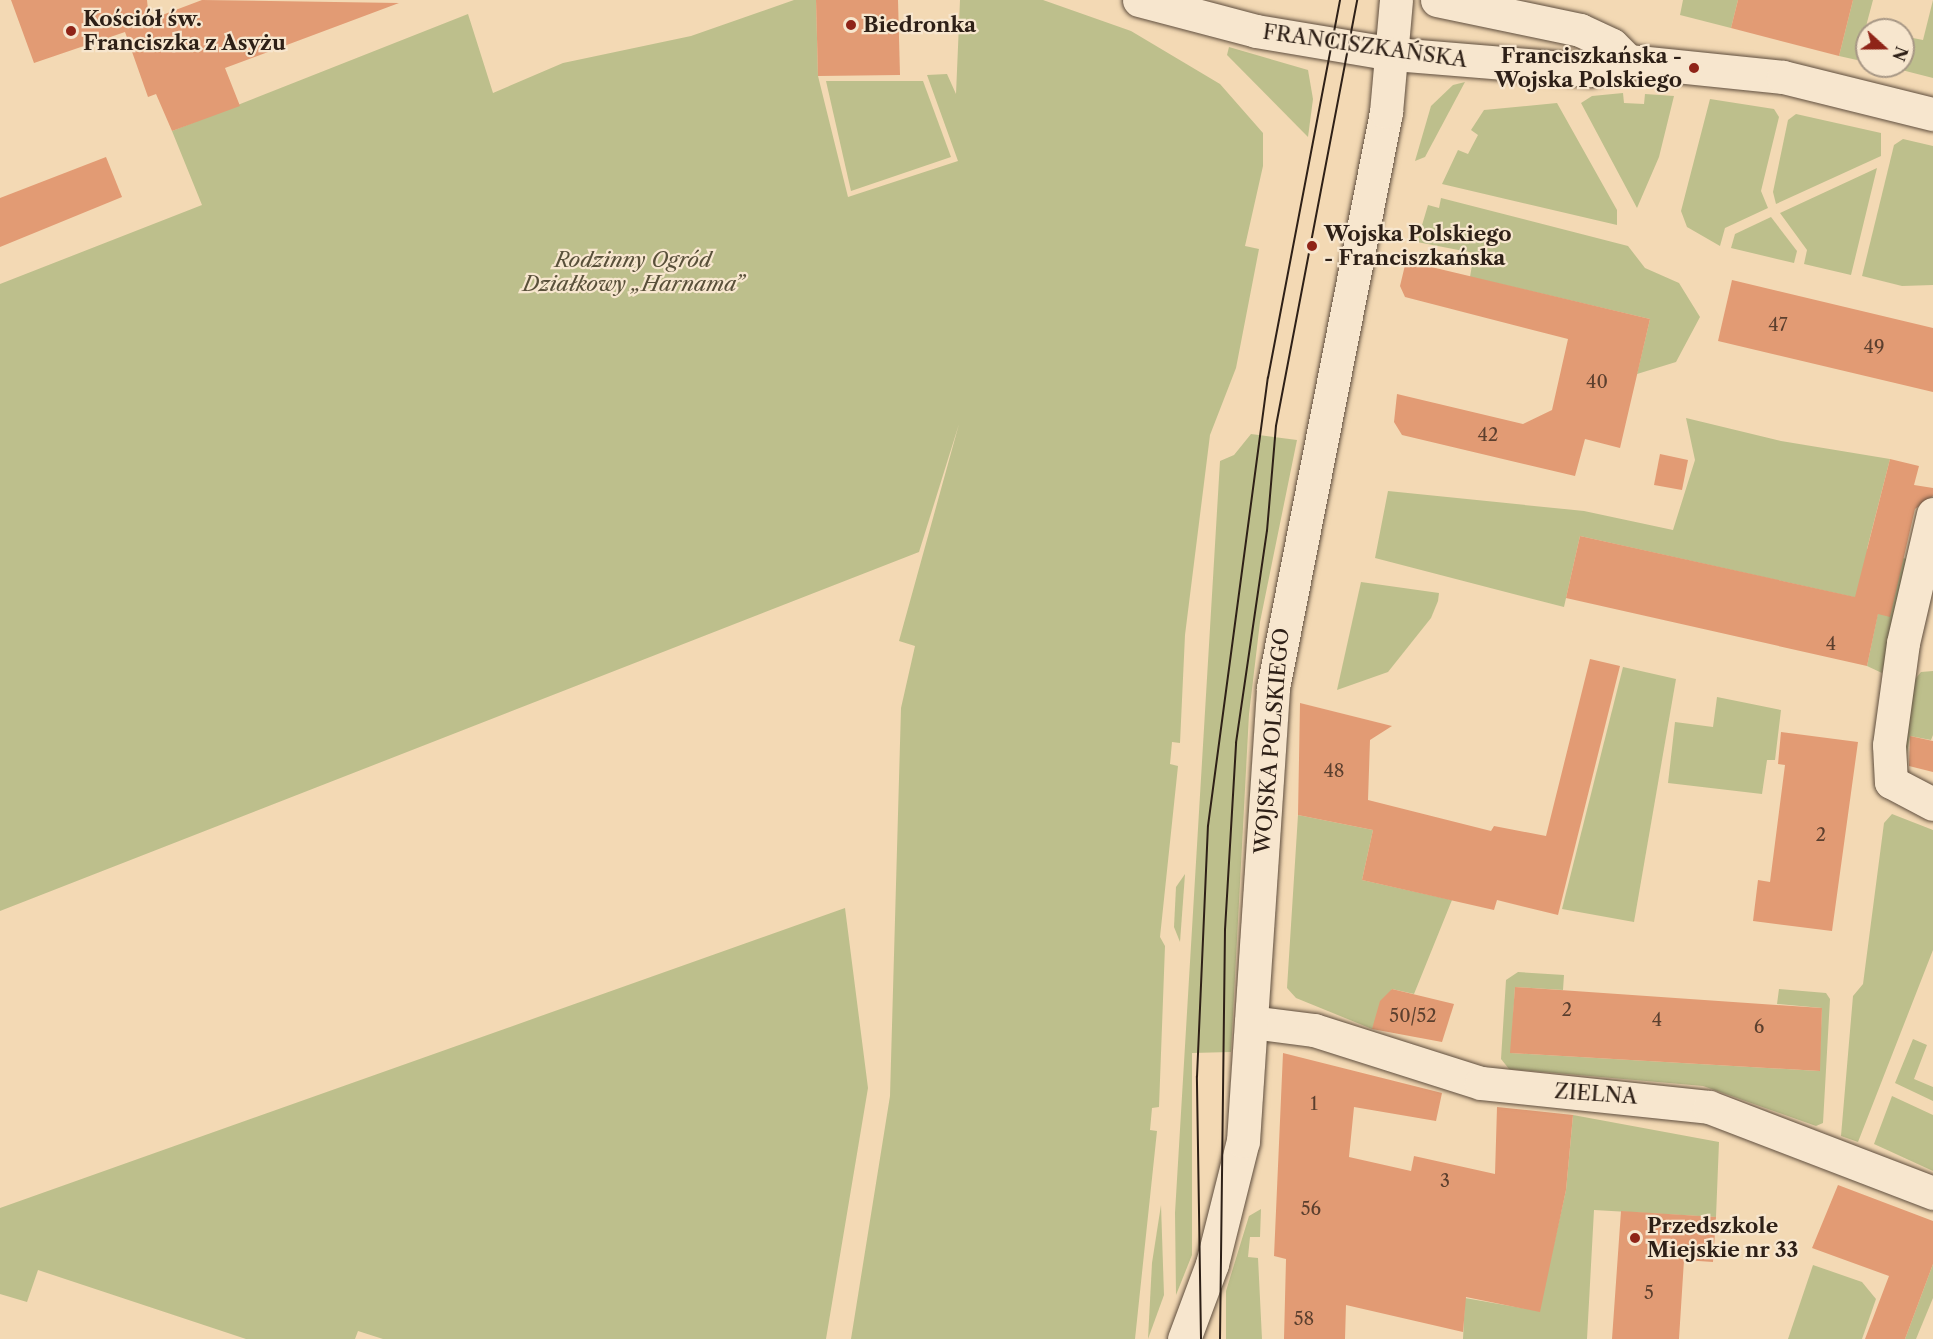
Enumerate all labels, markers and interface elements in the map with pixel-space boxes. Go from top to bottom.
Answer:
place label: Kościół św. Franciszka z Asyżu [83,6,287,56]
place label: Biedronka [863,12,976,38]
marker: Biedronka [844,18,858,32]
north arrow [1855,18,1915,78]
street label: FRANCISZKAŃSKA [1261,19,1469,73]
marker: Kościół św. Franciszka z Asyżu [64,24,78,38]
place label: Franciszkańska - Wojska Polskiego [1494,43,1682,93]
text: N [1888,44,1912,64]
marker: Franciszkańska - Wojska Polskiego [1687,61,1701,75]
place label: Wojska Polskiego - Franciszkańska [1324,221,1512,271]
marker: Wojska Polskiego - Franciszkańska [1305,239,1319,253]
park label: Rodzinny Ogród Działkowy „Harnama” [523,247,743,297]
house number: 47 [1768,314,1788,336]
house number: 49 [1864,336,1884,358]
house number: 40 [1586,371,1608,393]
house number: 42 [1478,424,1498,446]
street label: WOJSKA POLSKIEGO [1250,626,1294,856]
house number: 4 [1826,633,1836,655]
house number: 48 [1323,760,1345,782]
house number: 2 [1816,824,1826,846]
house number: 2 [1562,999,1572,1021]
house number: 50/52 [1389,1005,1437,1027]
house number: 4 [1652,1009,1662,1031]
house number: 6 [1754,1016,1764,1038]
street label: ZIELNA [1554,1079,1638,1109]
house number: 1 [1310,1093,1318,1115]
house number: 3 [1440,1170,1450,1192]
house number: 56 [1301,1198,1321,1220]
place label: Przedszkole Miejskie nr 33 [1647,1213,1799,1263]
marker: Przedszkole Miejskie nr 33 [1628,1231,1642,1245]
house number: 5 [1644,1282,1654,1304]
house number: 58 [1294,1308,1314,1330]

